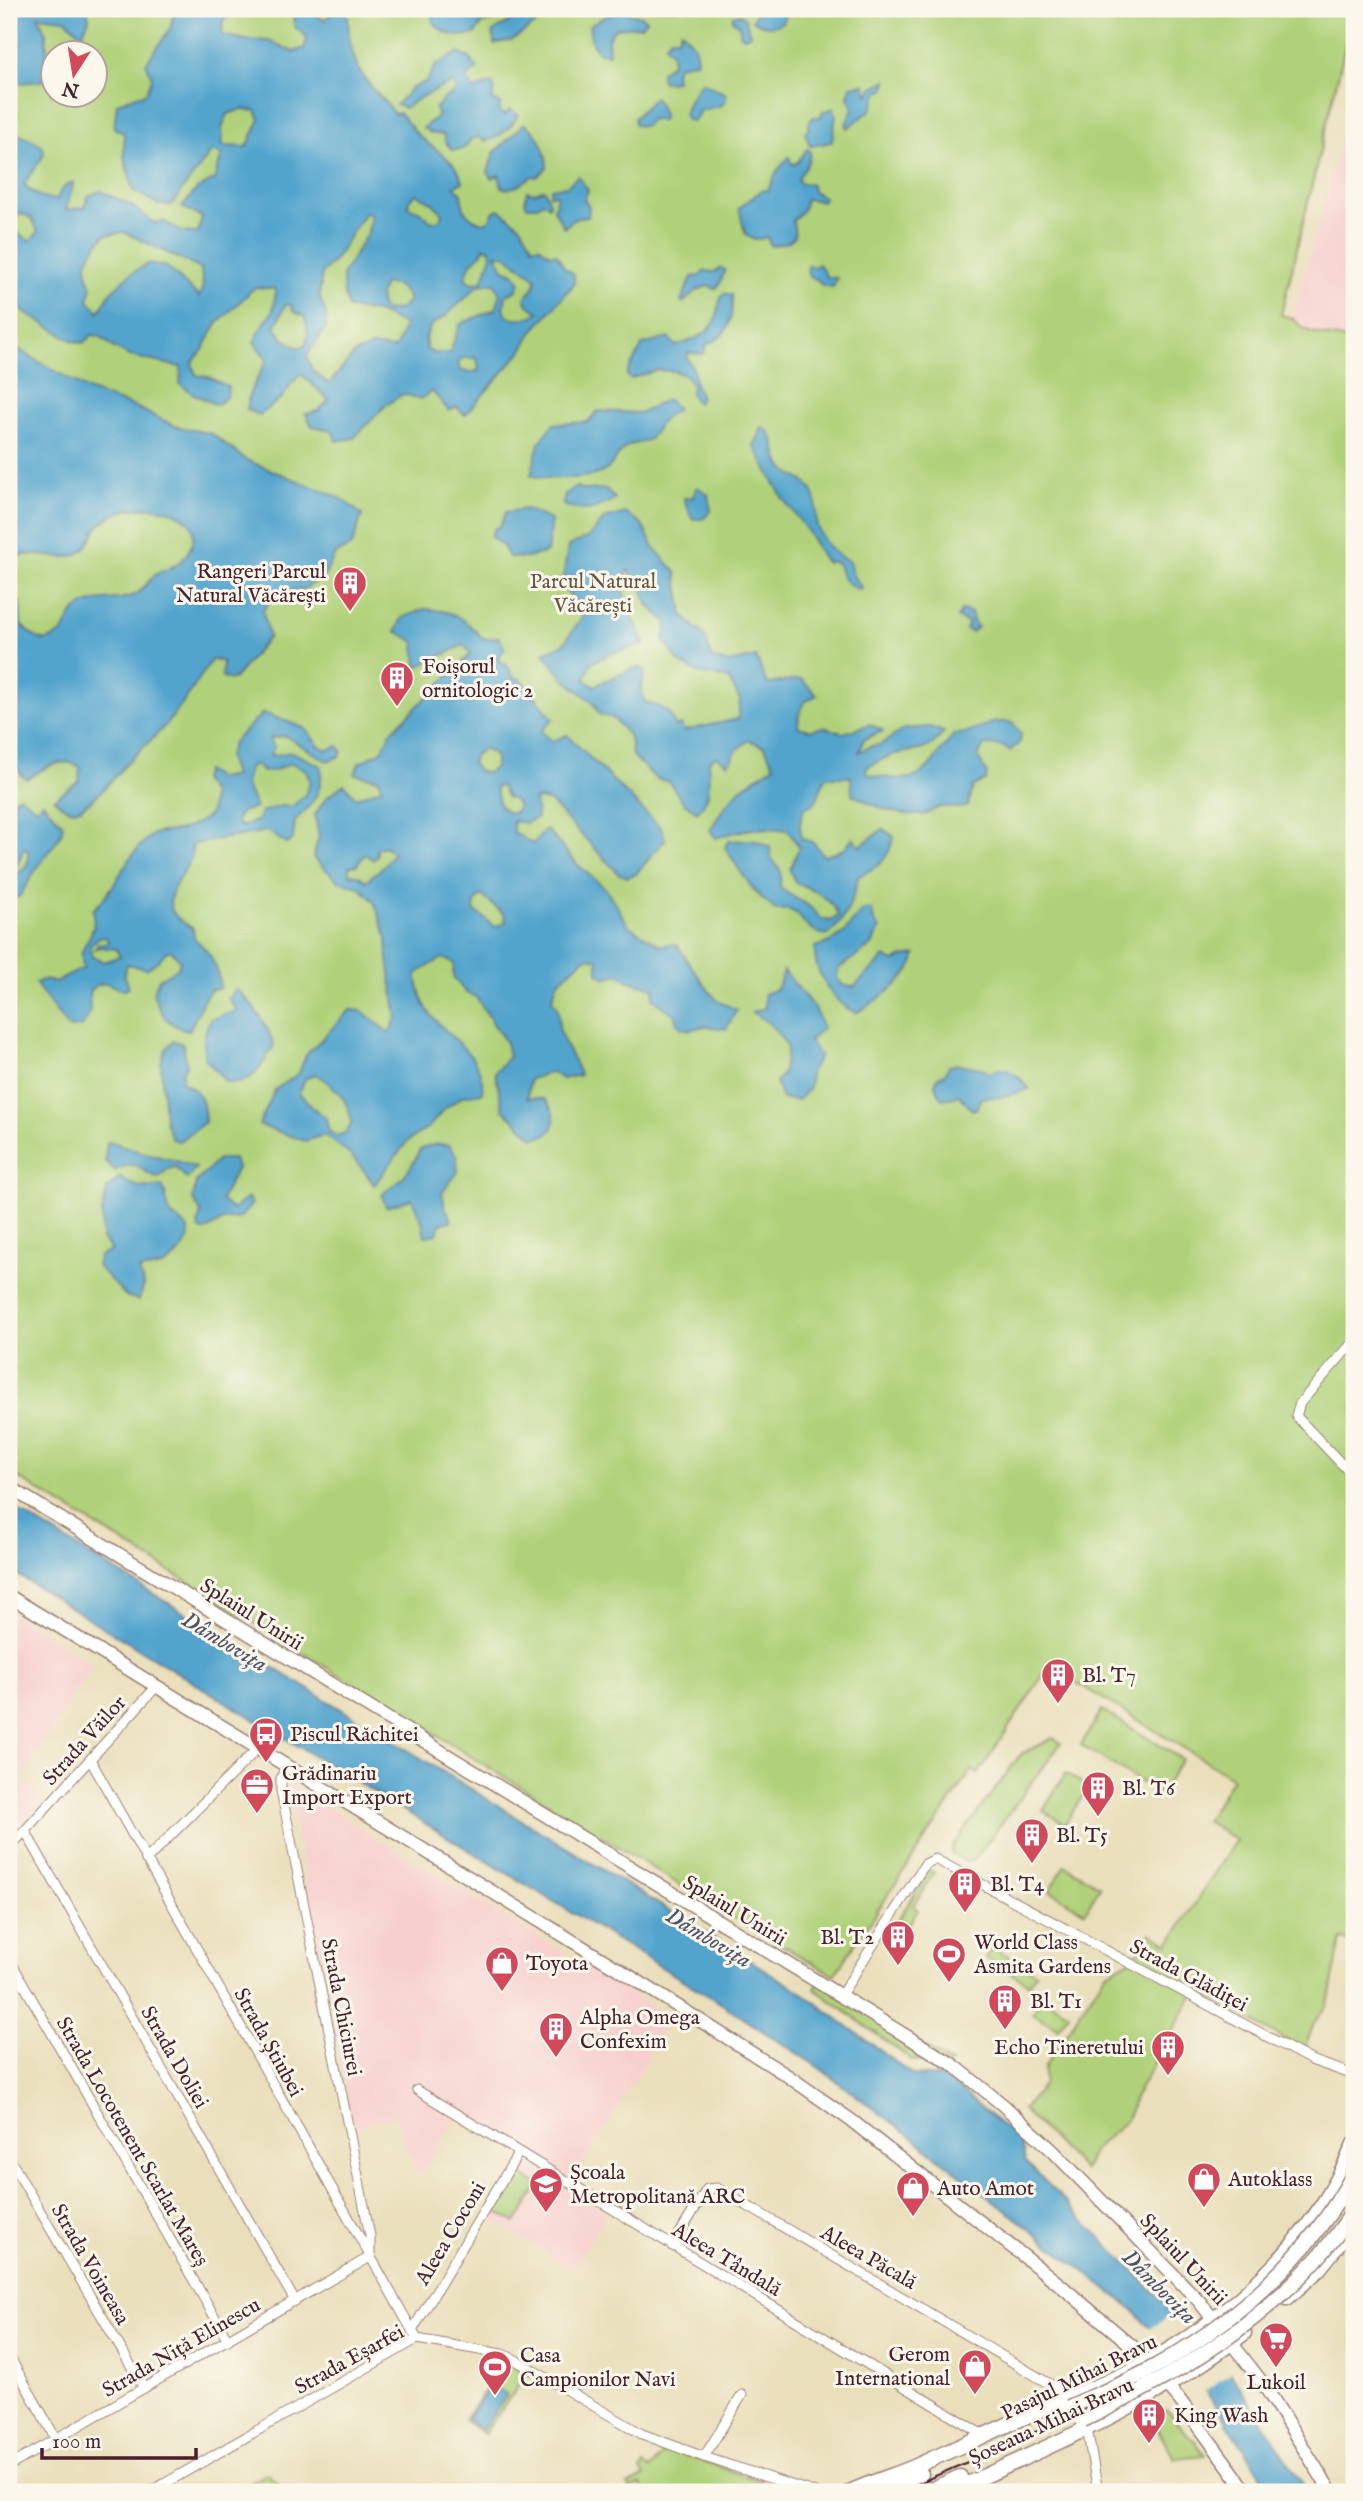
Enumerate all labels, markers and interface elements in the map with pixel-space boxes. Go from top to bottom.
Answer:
north arrow [38,38,108,108]
text: N [60,75,82,102]
place label: Rangeri Parcul Natural Văcărești [176,559,326,610]
building icon: Rangeri Parcul Natural Văcărești [331,564,369,613]
park label: Parcul Natural Văcărești [530,569,656,620]
place label: Foișorul ornitologic 2 [422,654,534,705]
building icon: Foișorul ornitologic 2 [378,659,416,708]
street label: Splaiul Unirii [195,1573,308,1658]
water label: Dâmbovița [176,1605,272,1679]
building icon: Bl. T7 [1039,1656,1077,1705]
place label: Bl. T7 [1082,1663,1136,1690]
street label: Strada Văilor [37,1690,133,1792]
bus stop icon: Piscul Răchitei [247,1715,285,1764]
place label: Piscul Răchitei [290,1722,419,1749]
place label: Grădinariu Import Export [282,1761,412,1812]
office icon: Grădinariu Import Export [238,1766,276,1815]
building icon: Bl. T6 [1079,1769,1117,1818]
place label: Bl. T6 [1122,1776,1176,1803]
building icon: Bl. T5 [1013,1816,1051,1865]
place label: Bl. T5 [1056,1823,1108,1850]
building icon: Bl. T4 [946,1865,984,1914]
street label: Splaiul Unirii [677,1870,791,1953]
place label: Bl. T4 [990,1872,1045,1899]
water label: Dâmbovița [660,1901,756,1975]
building icon: Bl. T2 [879,1918,917,1967]
place label: Bl. T2 [820,1925,874,1952]
place label: World Class Asmita Gardens [973,1930,1111,1981]
street label: Strada Glădiței [1124,1934,1252,2019]
sports icon: World Class Asmita Gardens [930,1935,968,1984]
street label: Strada Chiciurei [314,1936,367,2078]
shop icon: Toyota [483,1944,521,1993]
place label: Toyota [526,1951,589,1978]
building icon: Bl. T1 [986,1982,1024,2031]
street label: Strada Știubei [227,1984,309,2102]
place label: Bl. T1 [1030,1989,1082,2016]
street label: Strada Doliei [133,2002,214,2114]
place label: Alpha Omega Confexim [579,2005,701,2056]
building icon: Alpha Omega Confexim [537,2010,575,2059]
street label: Strada Locotenent Scarlat Mareș [49,2012,214,2271]
building icon: Echo Tineretului [1149,2028,1187,2077]
place label: Echo Tineretului [994,2035,1144,2062]
place label: Școala Metropolitană ARC [570,2160,745,2211]
shop icon: Autoklass [1185,2160,1223,2209]
school or university icon: Școala Metropolitană ARC [527,2165,565,2214]
place label: Autoklass [1227,2167,1312,2194]
shop icon: Auto Amot [894,2169,932,2218]
place label: Auto Amot [936,2176,1034,2203]
street label: Aleea Coconi [409,2177,493,2291]
street label: Strada Voineasa [44,2199,136,2331]
street label: Splaiul Unirii [1133,2208,1233,2312]
street label: Aleea Tândală [666,2217,787,2304]
street label: Aleea Păcală [814,2219,922,2297]
water label: Dâmbovița [1115,2243,1203,2331]
street label: Strada Niță Elinescu [98,2292,266,2405]
street label: Strada Eșarfei [290,2319,409,2401]
supermarket icon: Lukoil [1257,2320,1295,2369]
street label: Pasajul Mihai Bravu [997,2329,1162,2428]
place label: Gerom International [835,2342,950,2393]
place label: Casa Campionilor Navi [520,2343,676,2394]
shop icon: Gerom International [956,2347,994,2396]
sports icon: Casa Campionilor Navi [476,2348,514,2397]
place label: Lukoil [1246,2370,1306,2397]
street label: Șoseaua Mihai Bravu [965,2372,1139,2472]
building icon: King Wash [1130,2396,1168,2445]
place label: King Wash [1174,2403,1268,2430]
scale bar [42,2417,196,2461]
text: 100 m [52,2429,101,2456]

